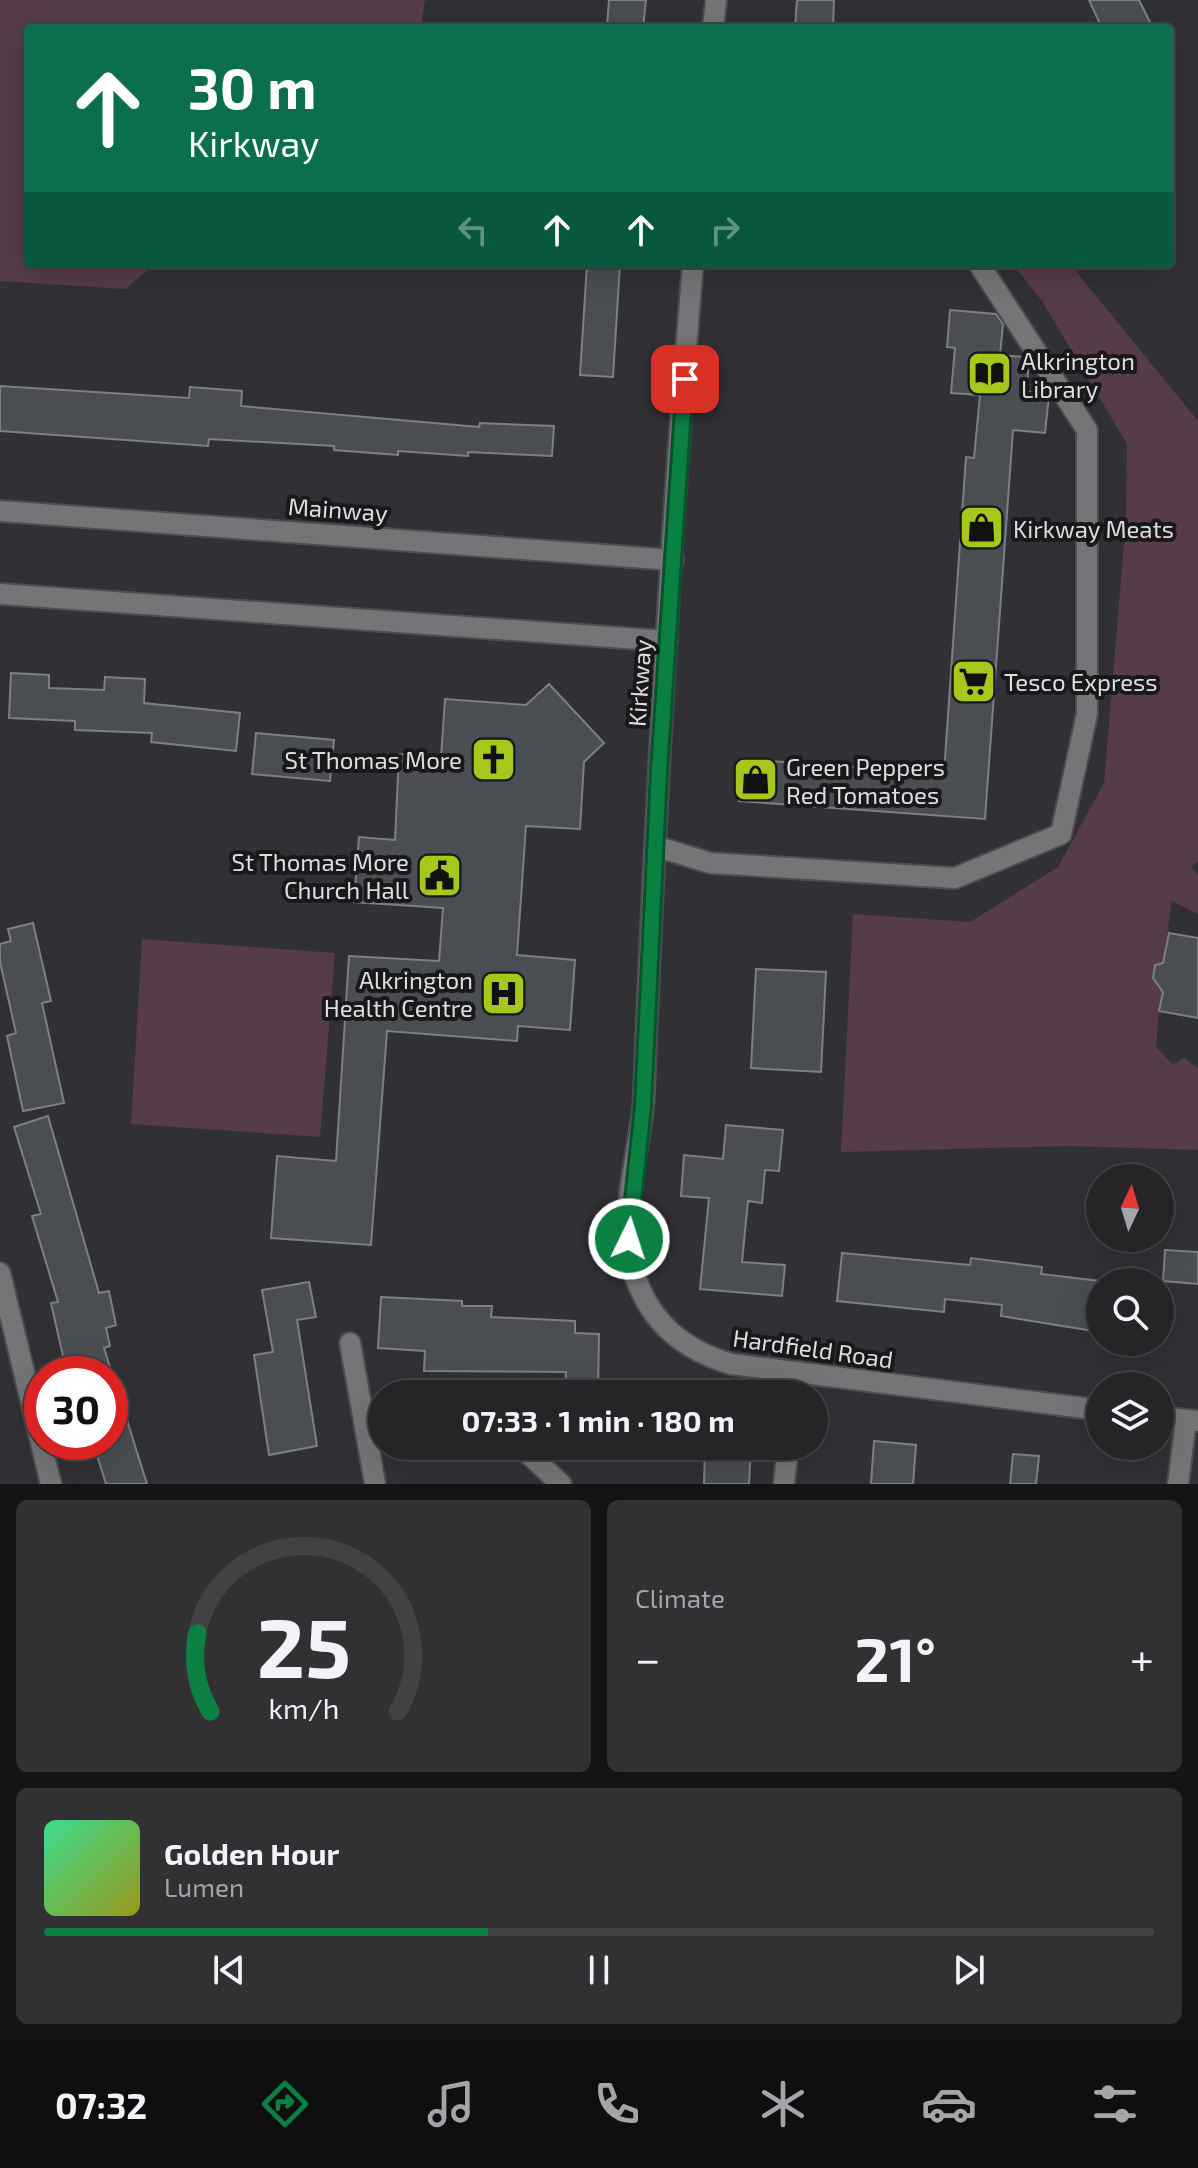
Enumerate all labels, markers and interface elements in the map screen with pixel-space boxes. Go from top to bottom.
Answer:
text: 30 m [188,53,317,120]
icon: ahead [56,56,160,160]
text: Kirkway [188,121,319,164]
icon: left [451,208,495,252]
icon: ahead [535,208,579,252]
icon: ahead [619,208,663,252]
icon: right [703,208,747,252]
pin [651,345,719,413]
place label: Alkrington Library [1021,346,1135,403]
library icon: Alkrington Library [966,350,1014,398]
icon: arrive [663,357,707,401]
street label: Mainway [287,491,389,527]
shop icon: Kirkway Meats [958,504,1006,552]
place label: Kirkway Meats [1013,514,1174,543]
street label: Kirkway [621,638,657,728]
supermarket icon: Tesco Express [949,657,997,705]
place label: Tesco Express [1004,667,1157,696]
church icon: St Thomas More [469,735,517,783]
place label: St Thomas More [285,745,462,774]
place label: Green Peppers Red Tomatoes [786,752,945,809]
shop icon: Green Peppers Red Tomatoes [731,756,779,804]
place label: St Thomas More Church Hall [232,847,409,904]
public building icon: St Thomas More Church Hall [416,851,464,899]
place label: Alkrington Health Centre [324,965,473,1022]
hospital icon: Alkrington Health Centre [480,969,528,1017]
north arrow [1086,1164,1174,1252]
map controls [1086,1164,1174,1460]
position arrow [587,1197,671,1281]
button: search [1086,1268,1174,1356]
street label: Hardfield Road [731,1322,895,1374]
speed limit sign: 30 [24,1356,128,1460]
button: layers [1086,1372,1174,1460]
text: 07:33 · 1 min · 180 m [461,1402,735,1438]
text: Climate [635,1582,725,1613]
text: 25 [256,1595,351,1695]
text: 21° [855,1622,936,1694]
text: − [635,1631,661,1684]
text: + [1130,1631,1154,1684]
text: km/h [268,1690,339,1725]
text: Golden Hour [164,1835,339,1871]
text: Lumen [164,1871,244,1902]
icon: previous [207,1948,251,1992]
icon: pause [577,1948,621,1992]
icon: next [947,1948,991,1992]
icon: directions [257,2076,313,2132]
icon: music [423,2076,479,2132]
icon: phone [589,2076,645,2132]
icon: climate [755,2076,811,2132]
icon: car [921,2076,977,2132]
icon: filters [1087,2076,1143,2132]
text: 07:32 [55,2083,147,2126]

